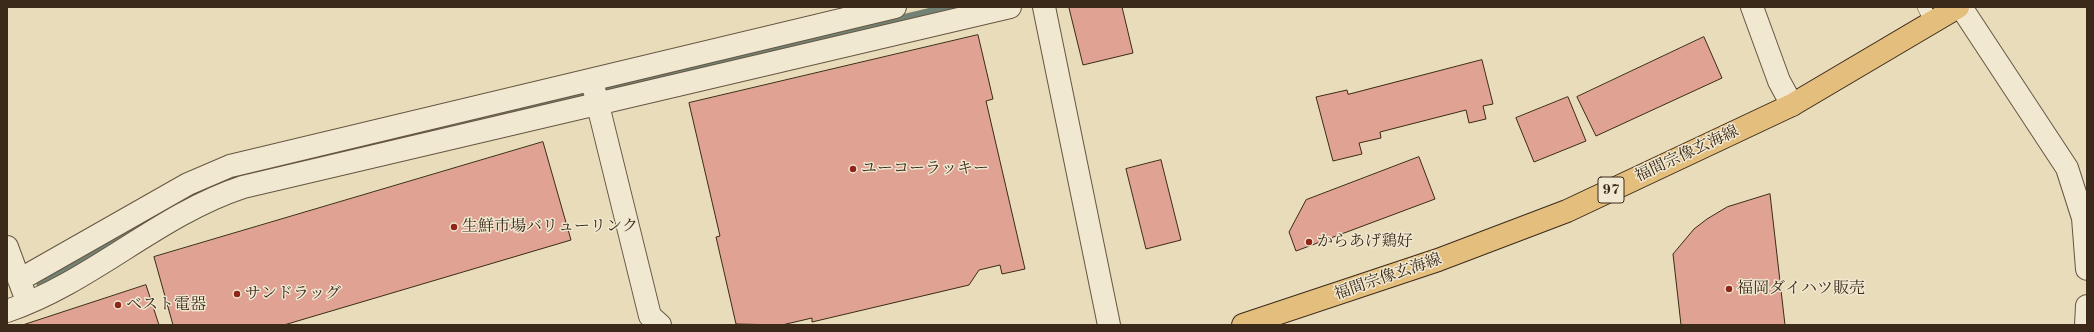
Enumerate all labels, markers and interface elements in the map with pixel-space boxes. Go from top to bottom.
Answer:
street label: 福間宗像玄海線 [1632,122,1742,186]
place label: ユーコーラッキー [861,159,989,179]
marker: ユーコーラッキー [848,164,858,174]
road number: 97 [1598,177,1624,203]
place label: 生鮮市場バリューリンク [462,217,638,237]
marker: 生鮮市場バリューリンク [449,222,459,232]
place label: からあげ鶏好 [1317,232,1413,252]
marker: からあげ鶏好 [1304,237,1314,247]
street label: 福間宗像玄海線 [1332,250,1444,304]
place label: 福岡ダイハツ販売 [1737,279,1865,299]
place label: サンドラッグ [245,284,341,304]
marker: 福岡ダイハツ販売 [1724,284,1734,294]
marker: サンドラッグ [232,289,242,299]
place label: ベスト電器 [126,295,206,315]
marker: ベスト電器 [113,300,123,310]

